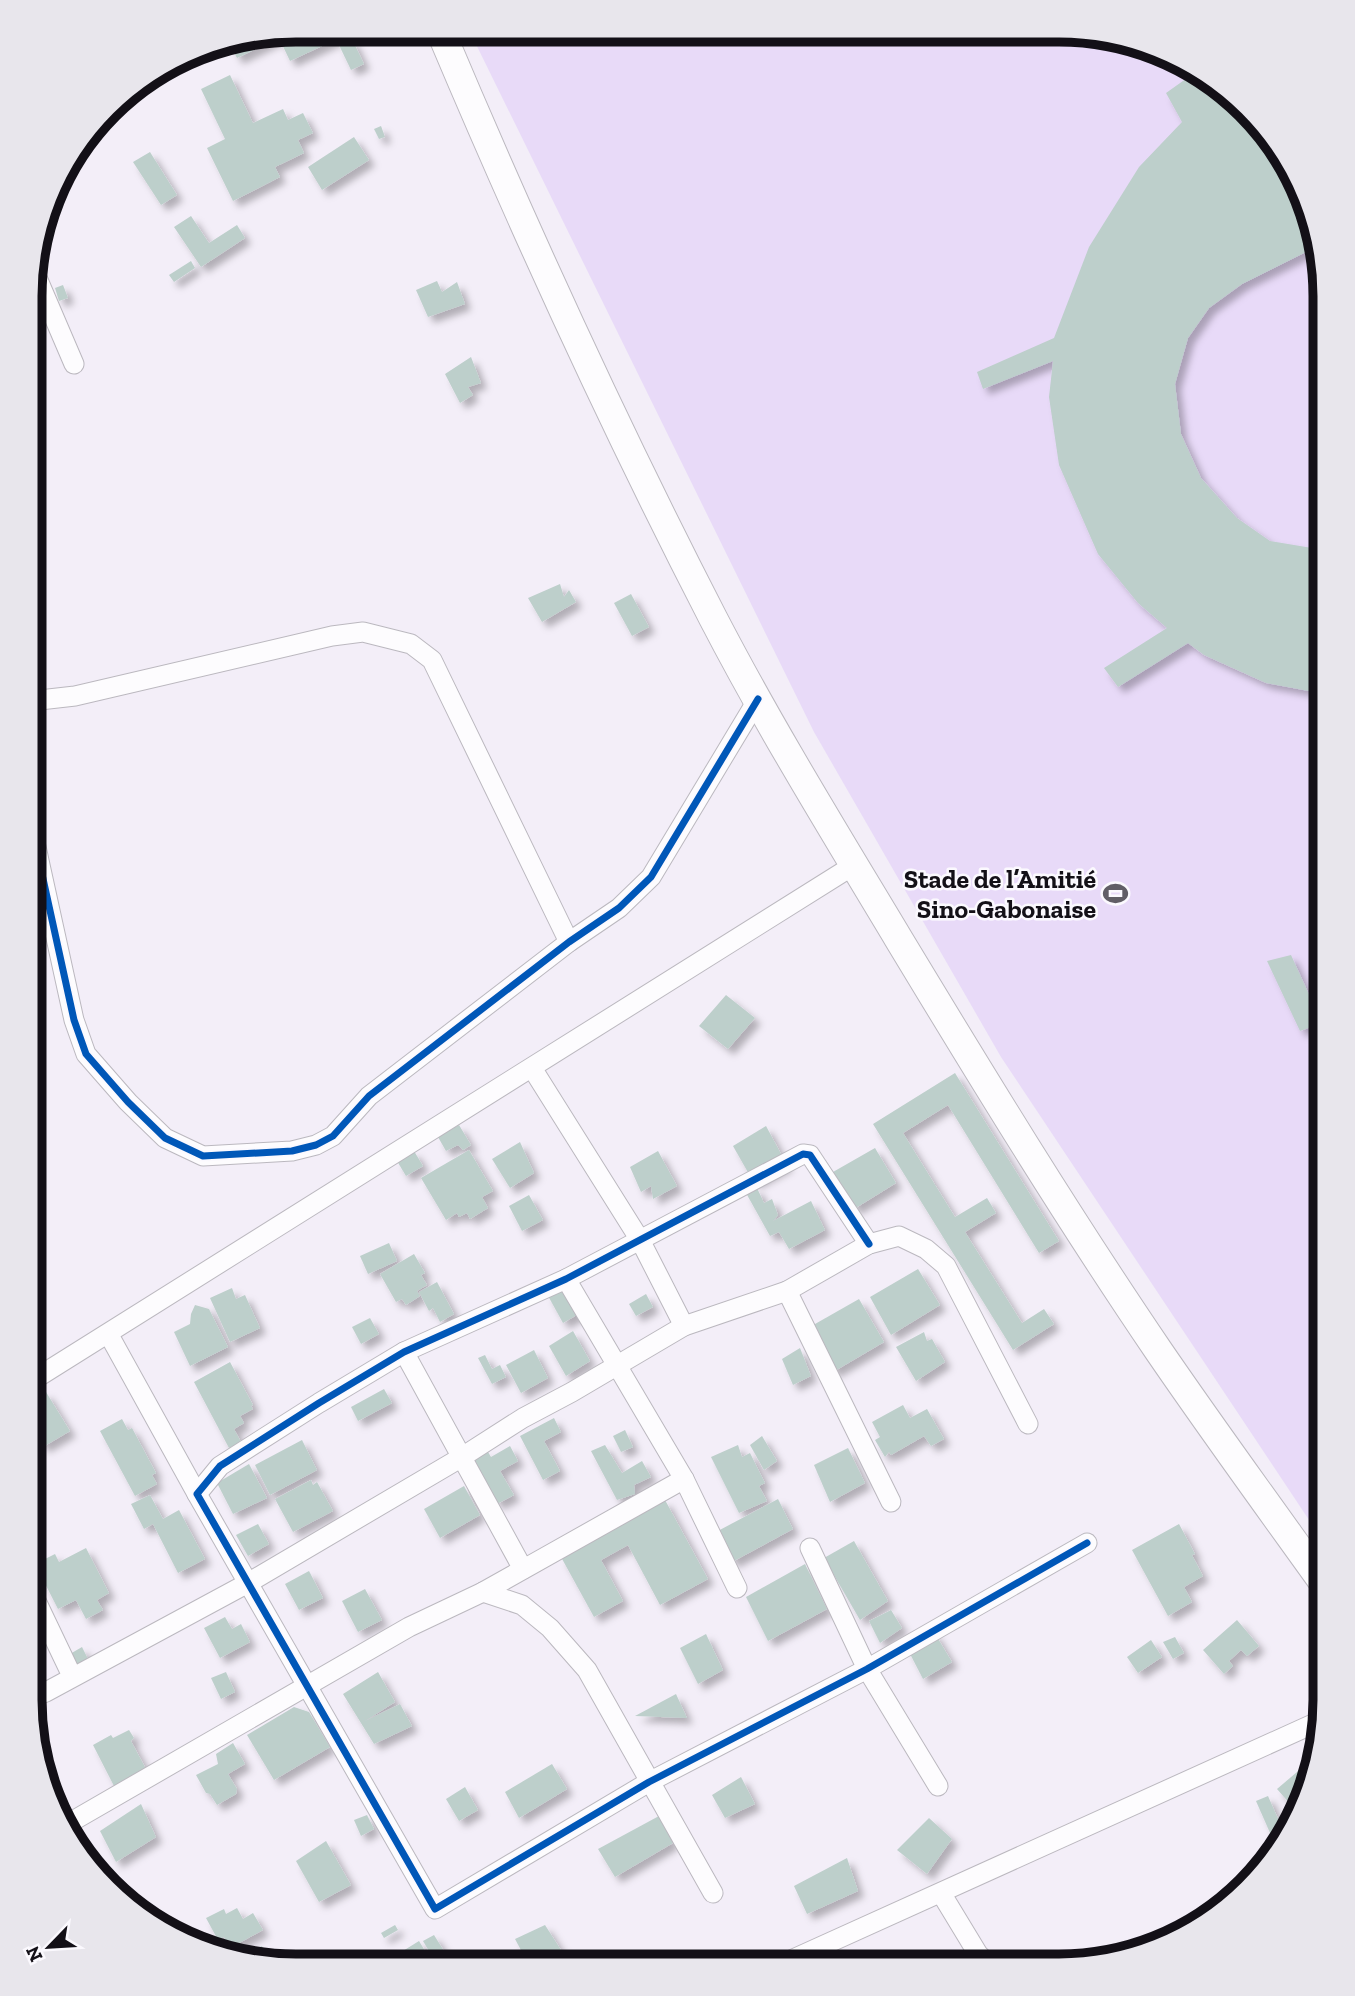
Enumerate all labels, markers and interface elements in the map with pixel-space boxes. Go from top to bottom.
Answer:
place label: Stade de l’Amitié Sino-Gabonaise [904,863,1096,925]
sports icon: Stade de l’Amitié Sino-Gabonaise [1102,880,1130,908]
north arrow [14,1912,84,1982]
text: N [21,1943,48,1965]

